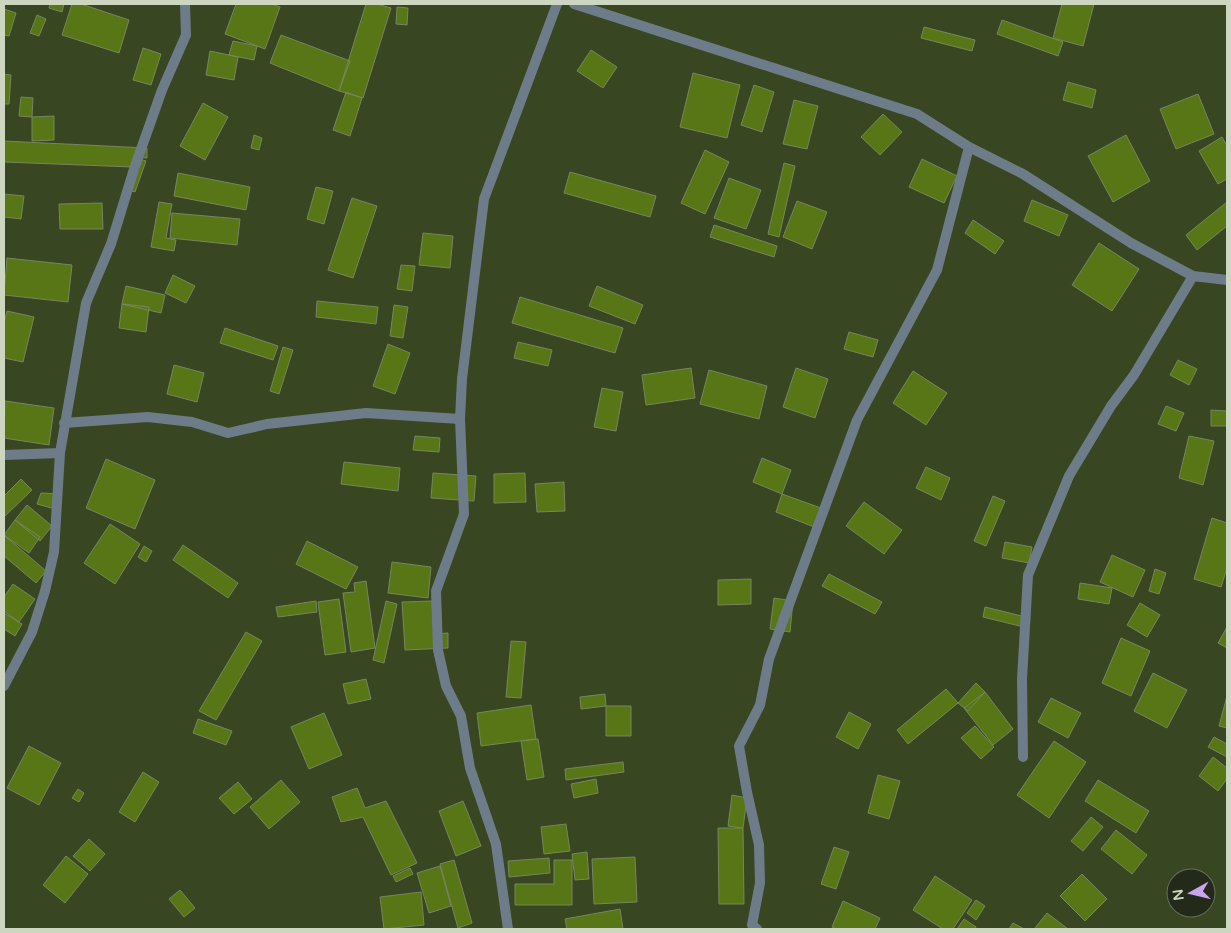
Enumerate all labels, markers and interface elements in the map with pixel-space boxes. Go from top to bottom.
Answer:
north arrow [1166,868,1216,918]
text: N [1169,888,1188,901]

